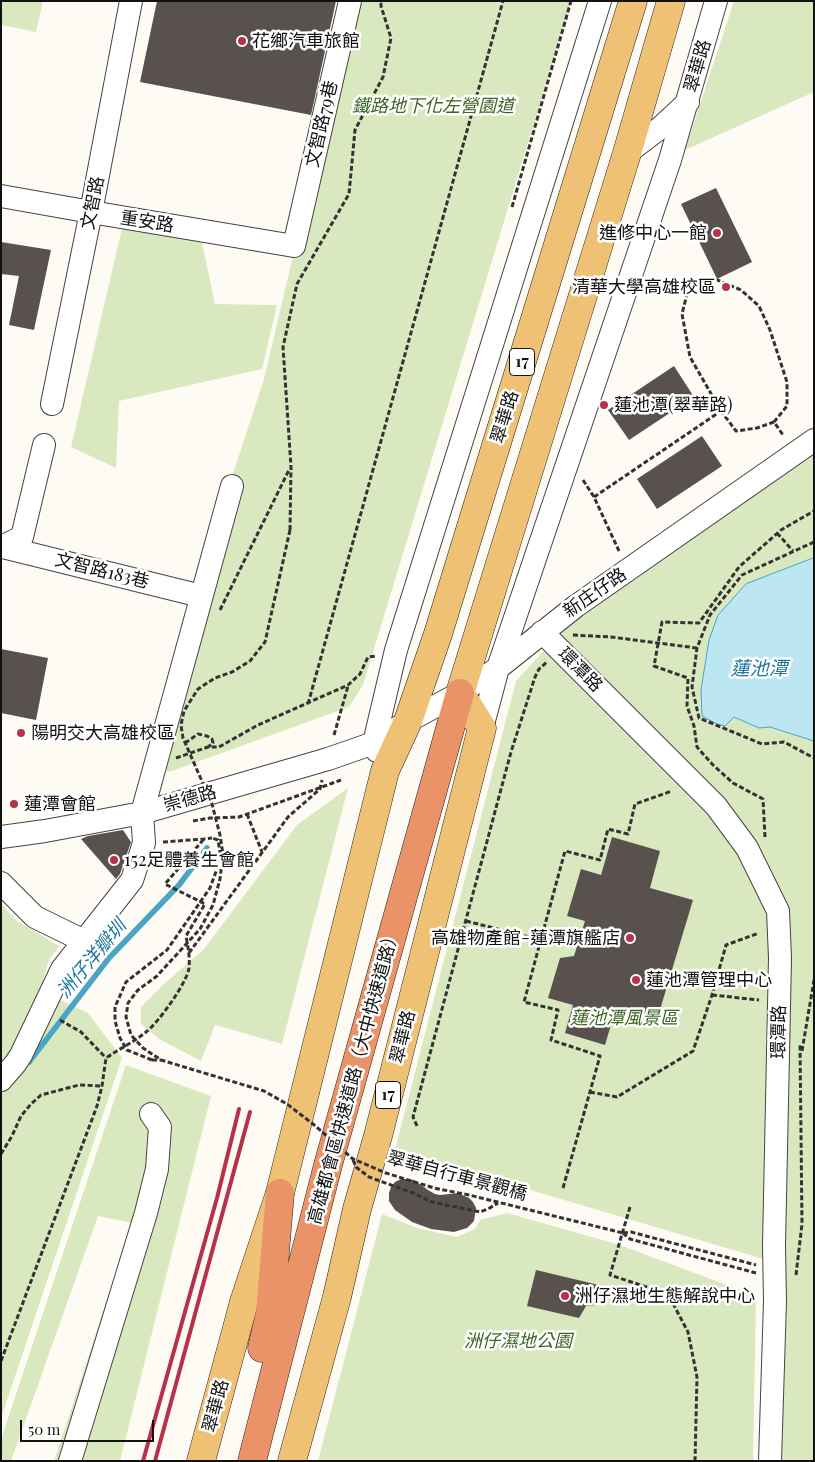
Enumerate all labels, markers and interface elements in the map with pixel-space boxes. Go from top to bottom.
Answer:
place label: 花鄉汽車旅館 [252,30,360,52]
marker: 花鄉汽車旅館 [236,35,248,47]
street label: 翠華路 [680,37,716,95]
street label: 文智路79巷 [302,78,342,170]
park label: 鐵路地下化左營園道 [352,95,514,117]
street label: 文智路 [77,174,109,232]
street label: 重安路 [119,207,175,237]
place label: 進修中心一館 [599,222,707,244]
marker: 進修中心一館 [711,227,723,239]
place label: 清華大學高雄校區 [572,276,716,298]
marker: 清華大學高雄校區 [720,281,732,293]
road number: 17 [510,348,534,376]
street label: 翠華路 [487,388,523,446]
place label: 蓮池潭(翠華路) [614,394,733,416]
marker: 蓮池潭(翠華路) [598,399,610,411]
street label: 文智路183巷 [53,549,151,593]
street label: 新庄仔路 [559,564,631,622]
street label: 環潭路 [553,643,607,697]
water label: 蓮池潭 [731,658,787,680]
place label: 陽明交大高雄校區 [31,722,175,744]
marker: 陽明交大高雄校區 [15,727,27,739]
street label: 崇德路 [161,781,219,817]
place label: 蓮潭會館 [24,793,96,815]
marker: 蓮潭會館 [8,798,20,810]
place label: 152足體養生會館 [124,849,255,871]
marker: 152足體養生會館 [108,854,120,866]
water label: 洲仔洋瓣圳 [53,915,131,1003]
street label: 高雄都會區快速道路（大中快速道路） [304,925,404,1227]
place label: 高雄物產館-蓮潭旗艦店 [431,927,620,949]
marker: 高雄物產館-蓮潭旗艦店 [624,932,636,944]
place label: 蓮池潭管理中心 [646,969,772,991]
marker: 蓮池潭管理中心 [630,974,642,986]
street label: 環潭路 [768,1005,790,1059]
park label: 蓮池潭風景區 [570,1007,678,1029]
street label: 翠華路 [386,1008,420,1066]
road number: 17 [376,1082,400,1108]
street label: 翠華自行車景觀橋 [385,1147,529,1205]
place label: 洲仔濕地生態解說中心 [575,1285,755,1307]
marker: 洲仔濕地生態解說中心 [559,1290,571,1302]
park label: 洲仔濕地公園 [464,1330,572,1352]
street label: 翠華路 [199,1377,233,1435]
scale bar [22,1410,156,1442]
text: 50 m [28,1419,60,1439]

